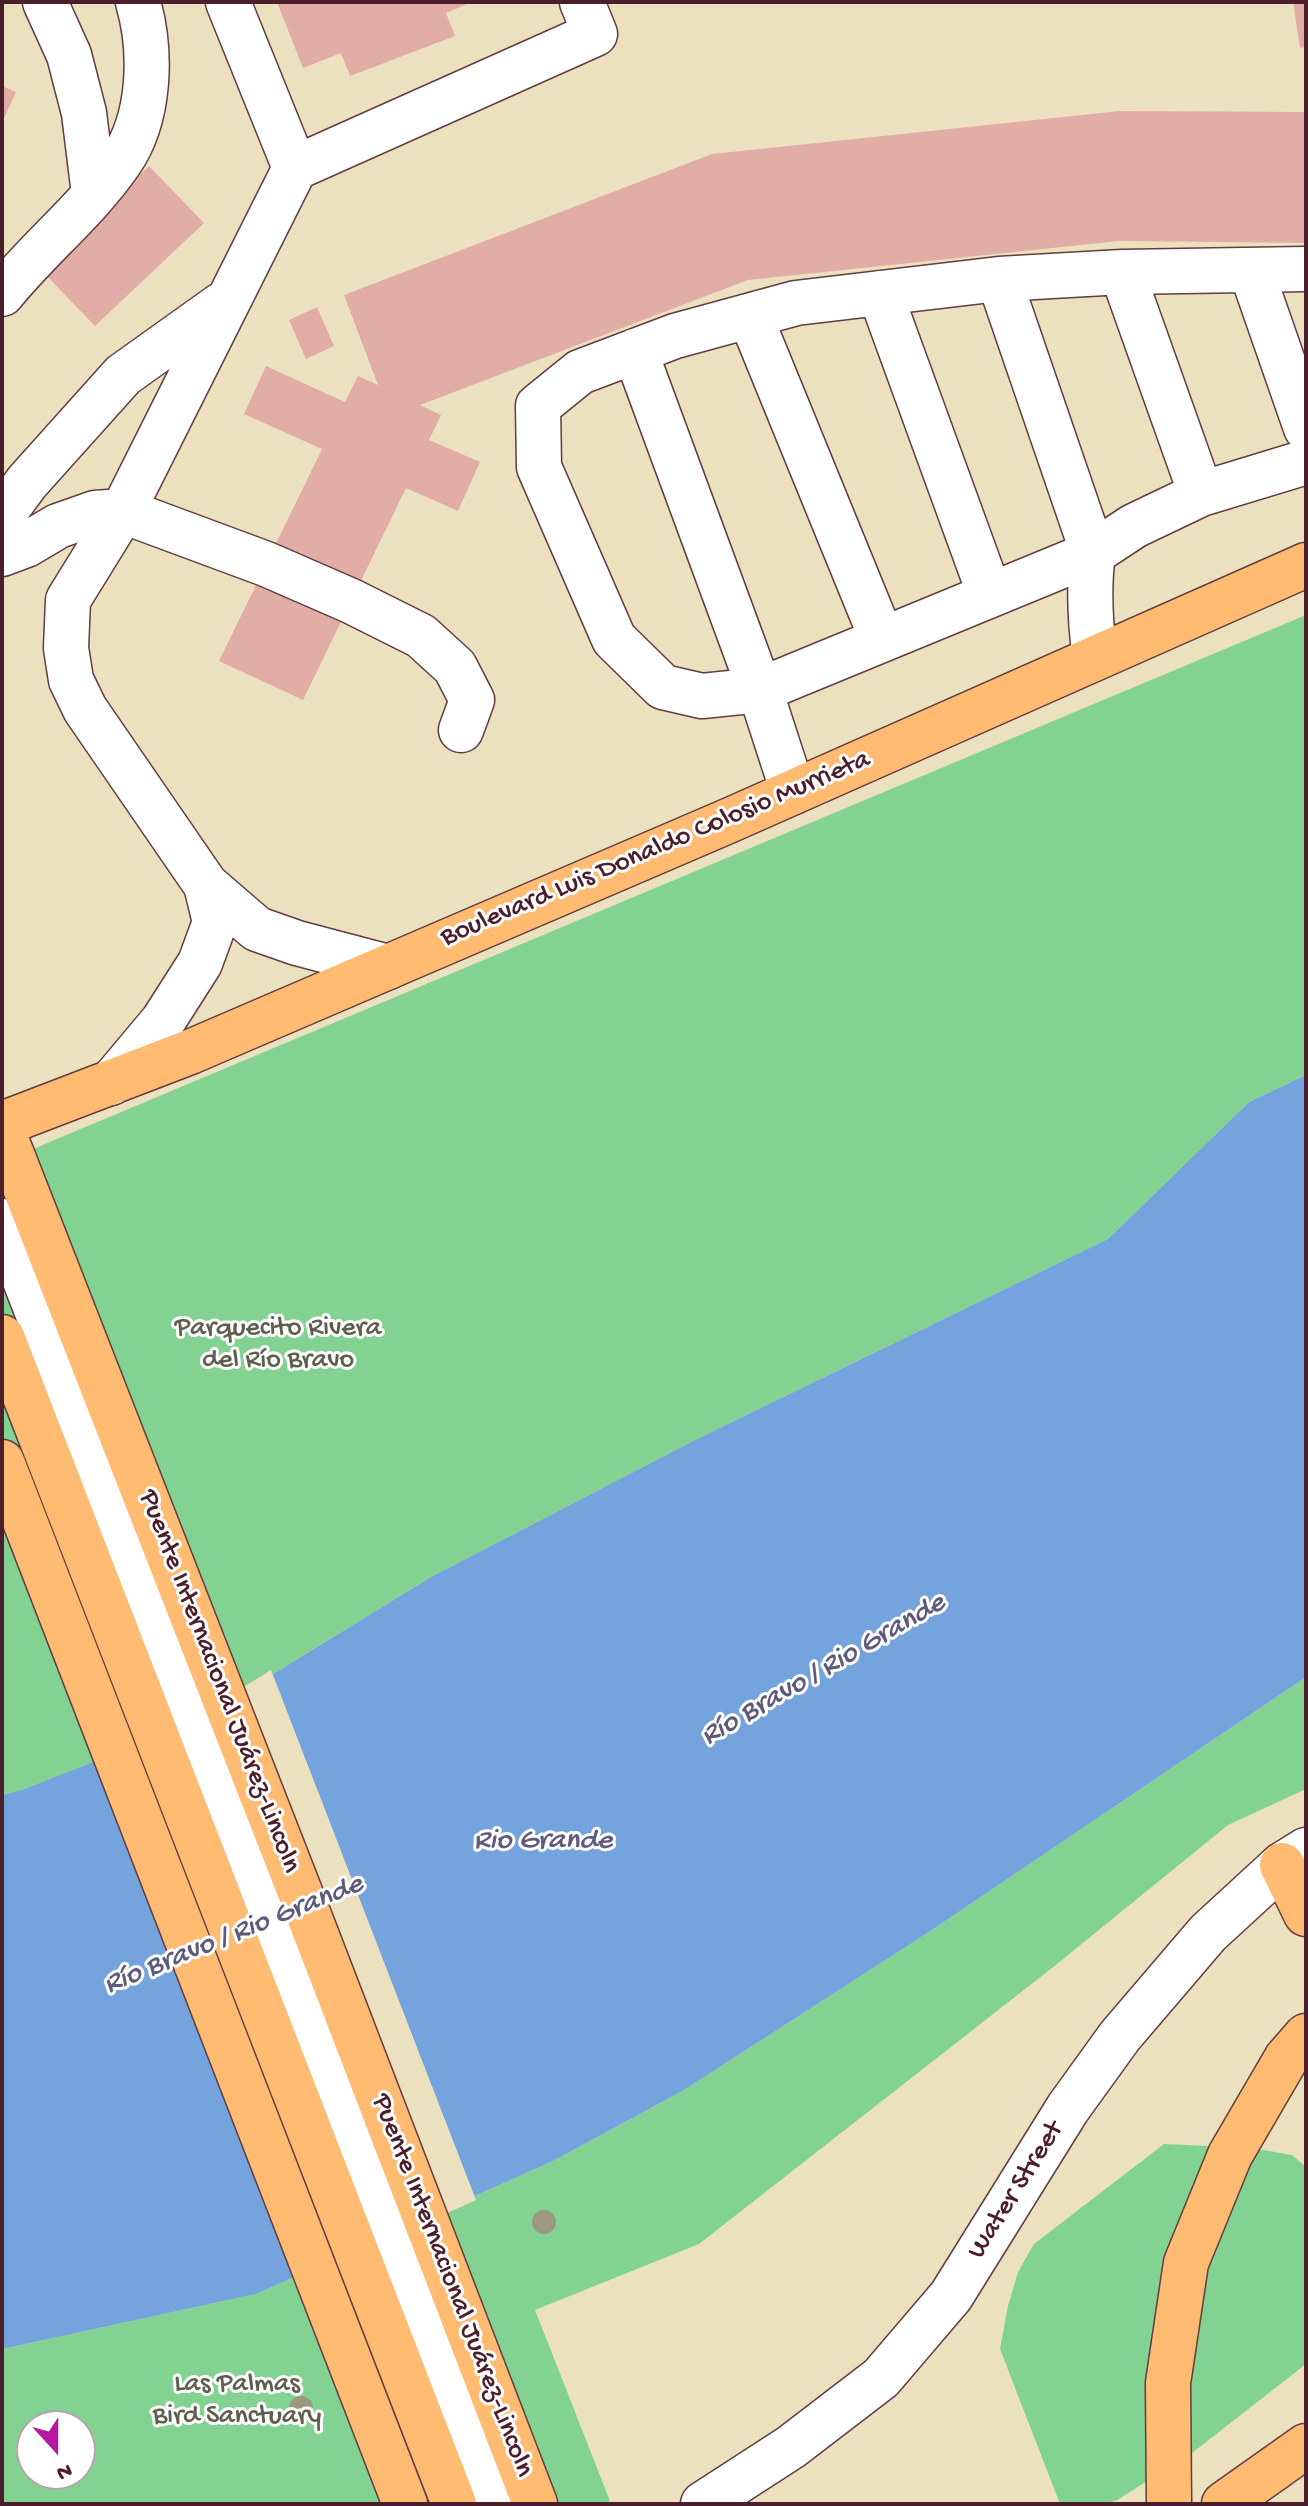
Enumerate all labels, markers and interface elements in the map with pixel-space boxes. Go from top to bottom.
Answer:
street label: Boulevard Luis Donaldo Colosio Murrieta [436,744,876,956]
park label: Parquecito Rivera del Río Bravo [175,1313,381,1379]
street label: Puente Internacional Juárez-Lincoln [129,1486,307,1878]
water label: Río Bravo / Rio Grande [695,1586,953,1756]
water label: Rio Grande [474,1824,612,1860]
water label: Río Bravo / Rio Grande [99,1868,369,2004]
street label: Puente Internacional Juárez-Lincoln [362,2090,540,2482]
street label: Water Street [961,2116,1073,2266]
park label: Las Palmas Bird Sanctuary [153,2369,321,2435]
north arrow [16,2410,96,2490]
text: N [53,2456,75,2485]

